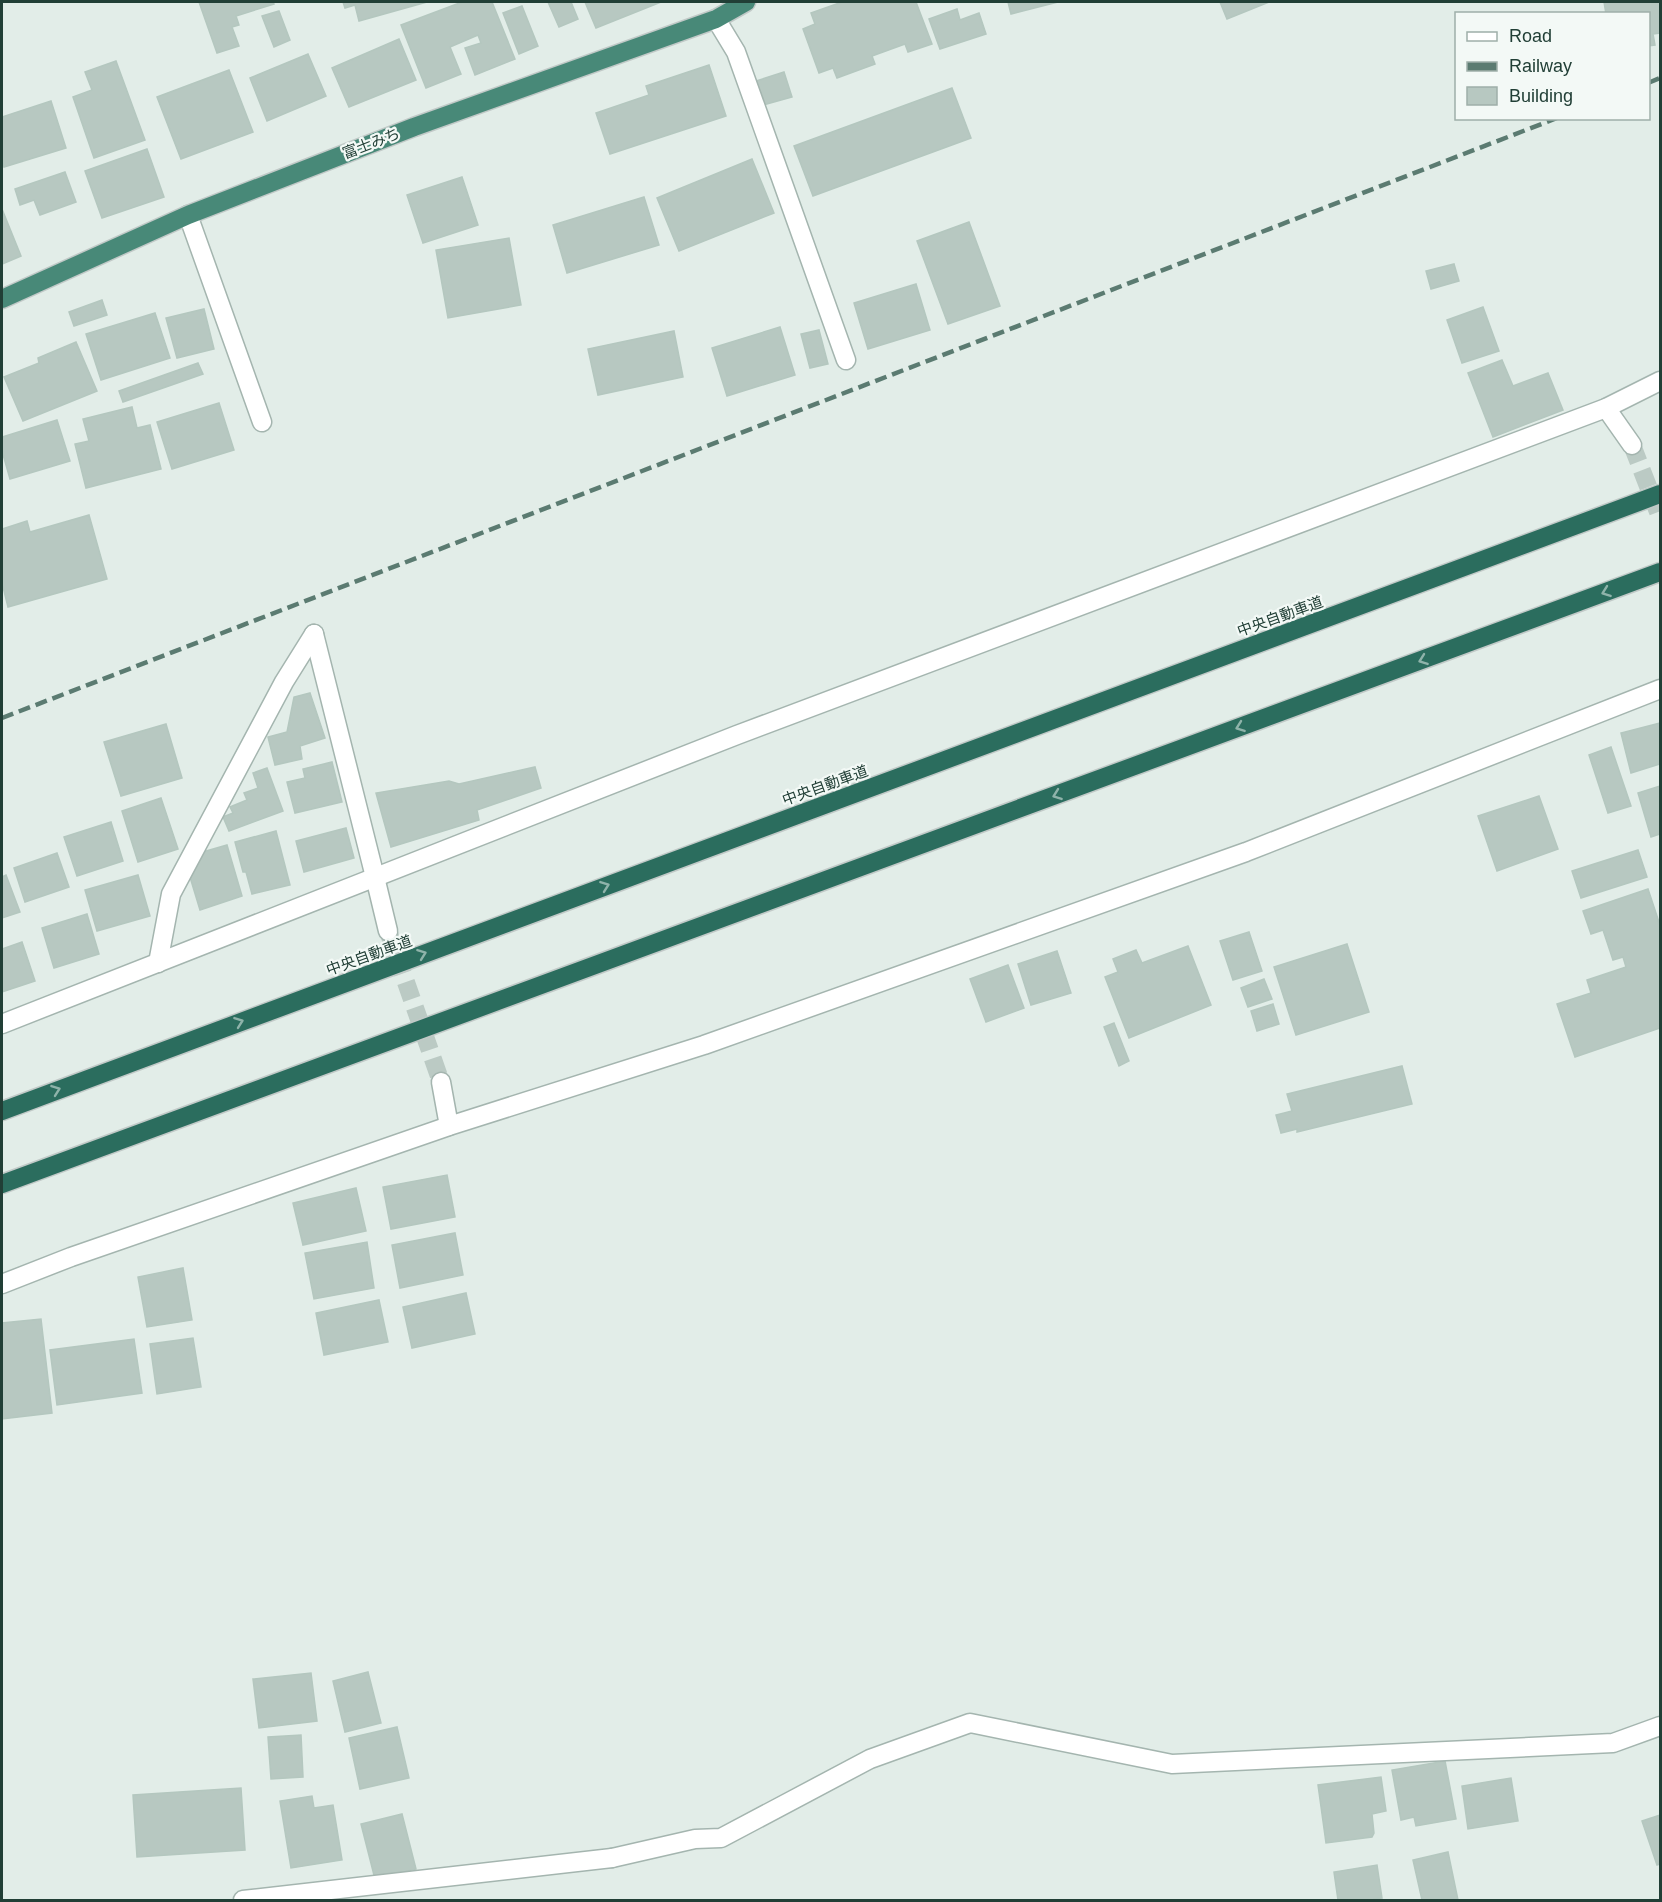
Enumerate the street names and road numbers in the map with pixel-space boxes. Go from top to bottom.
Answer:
street label: 富士みち [340,124,402,162]
street label: 中央自動車道 [1235,593,1325,639]
street label: 中央自動車道 [780,762,870,808]
street label: 中央自動車道 [324,932,414,978]

